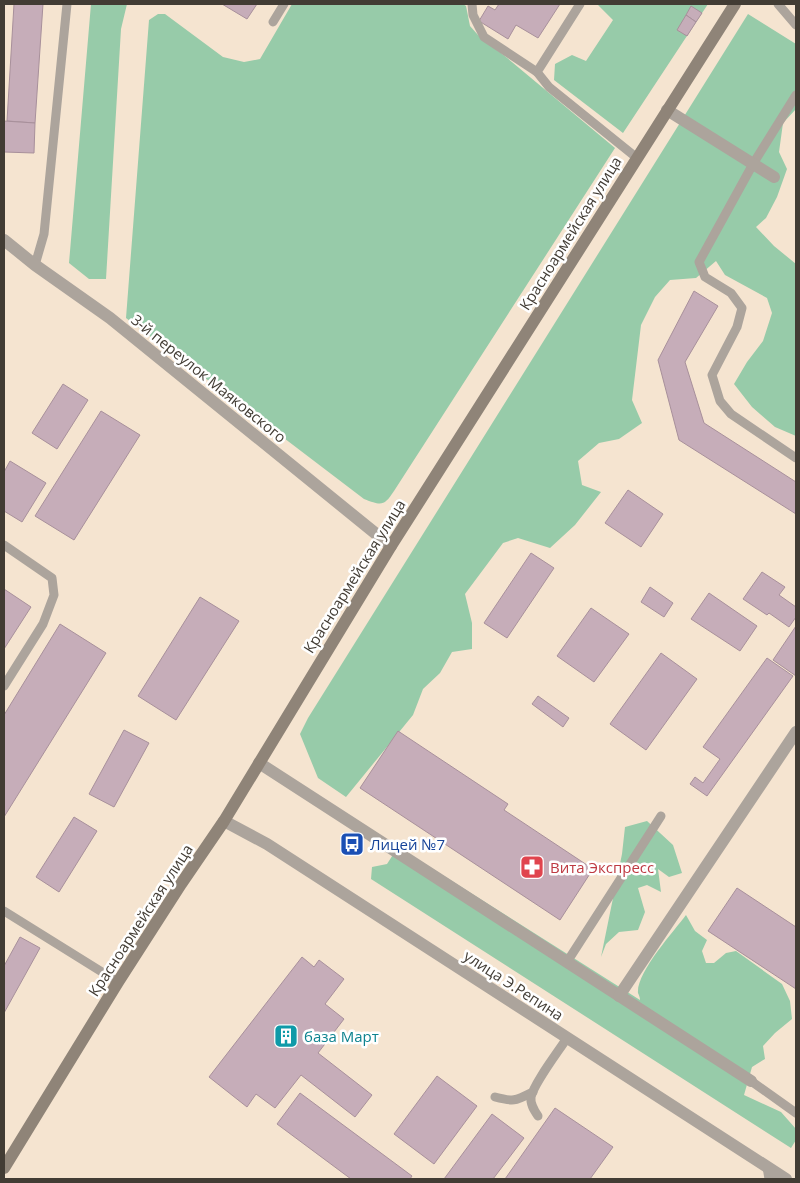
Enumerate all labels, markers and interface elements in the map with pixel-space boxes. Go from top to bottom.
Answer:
street label: Красноармейская улица [514,152,626,314]
street label: 3-й переулок Маяковского [127,309,291,447]
street label: Красноармейская улица [298,495,410,657]
bus stop icon: Лицей №7 [339,831,365,857]
place label: Лицей №7 [370,834,445,854]
street label: Красноармейская улица [83,840,197,1000]
pharmacy icon: Вита Экспресс [519,854,545,880]
place label: Вита Экспресс [550,857,654,877]
street label: улица Э.Репина [460,945,568,1025]
building icon: база Март [273,1023,299,1049]
place label: база Март [304,1026,379,1046]

